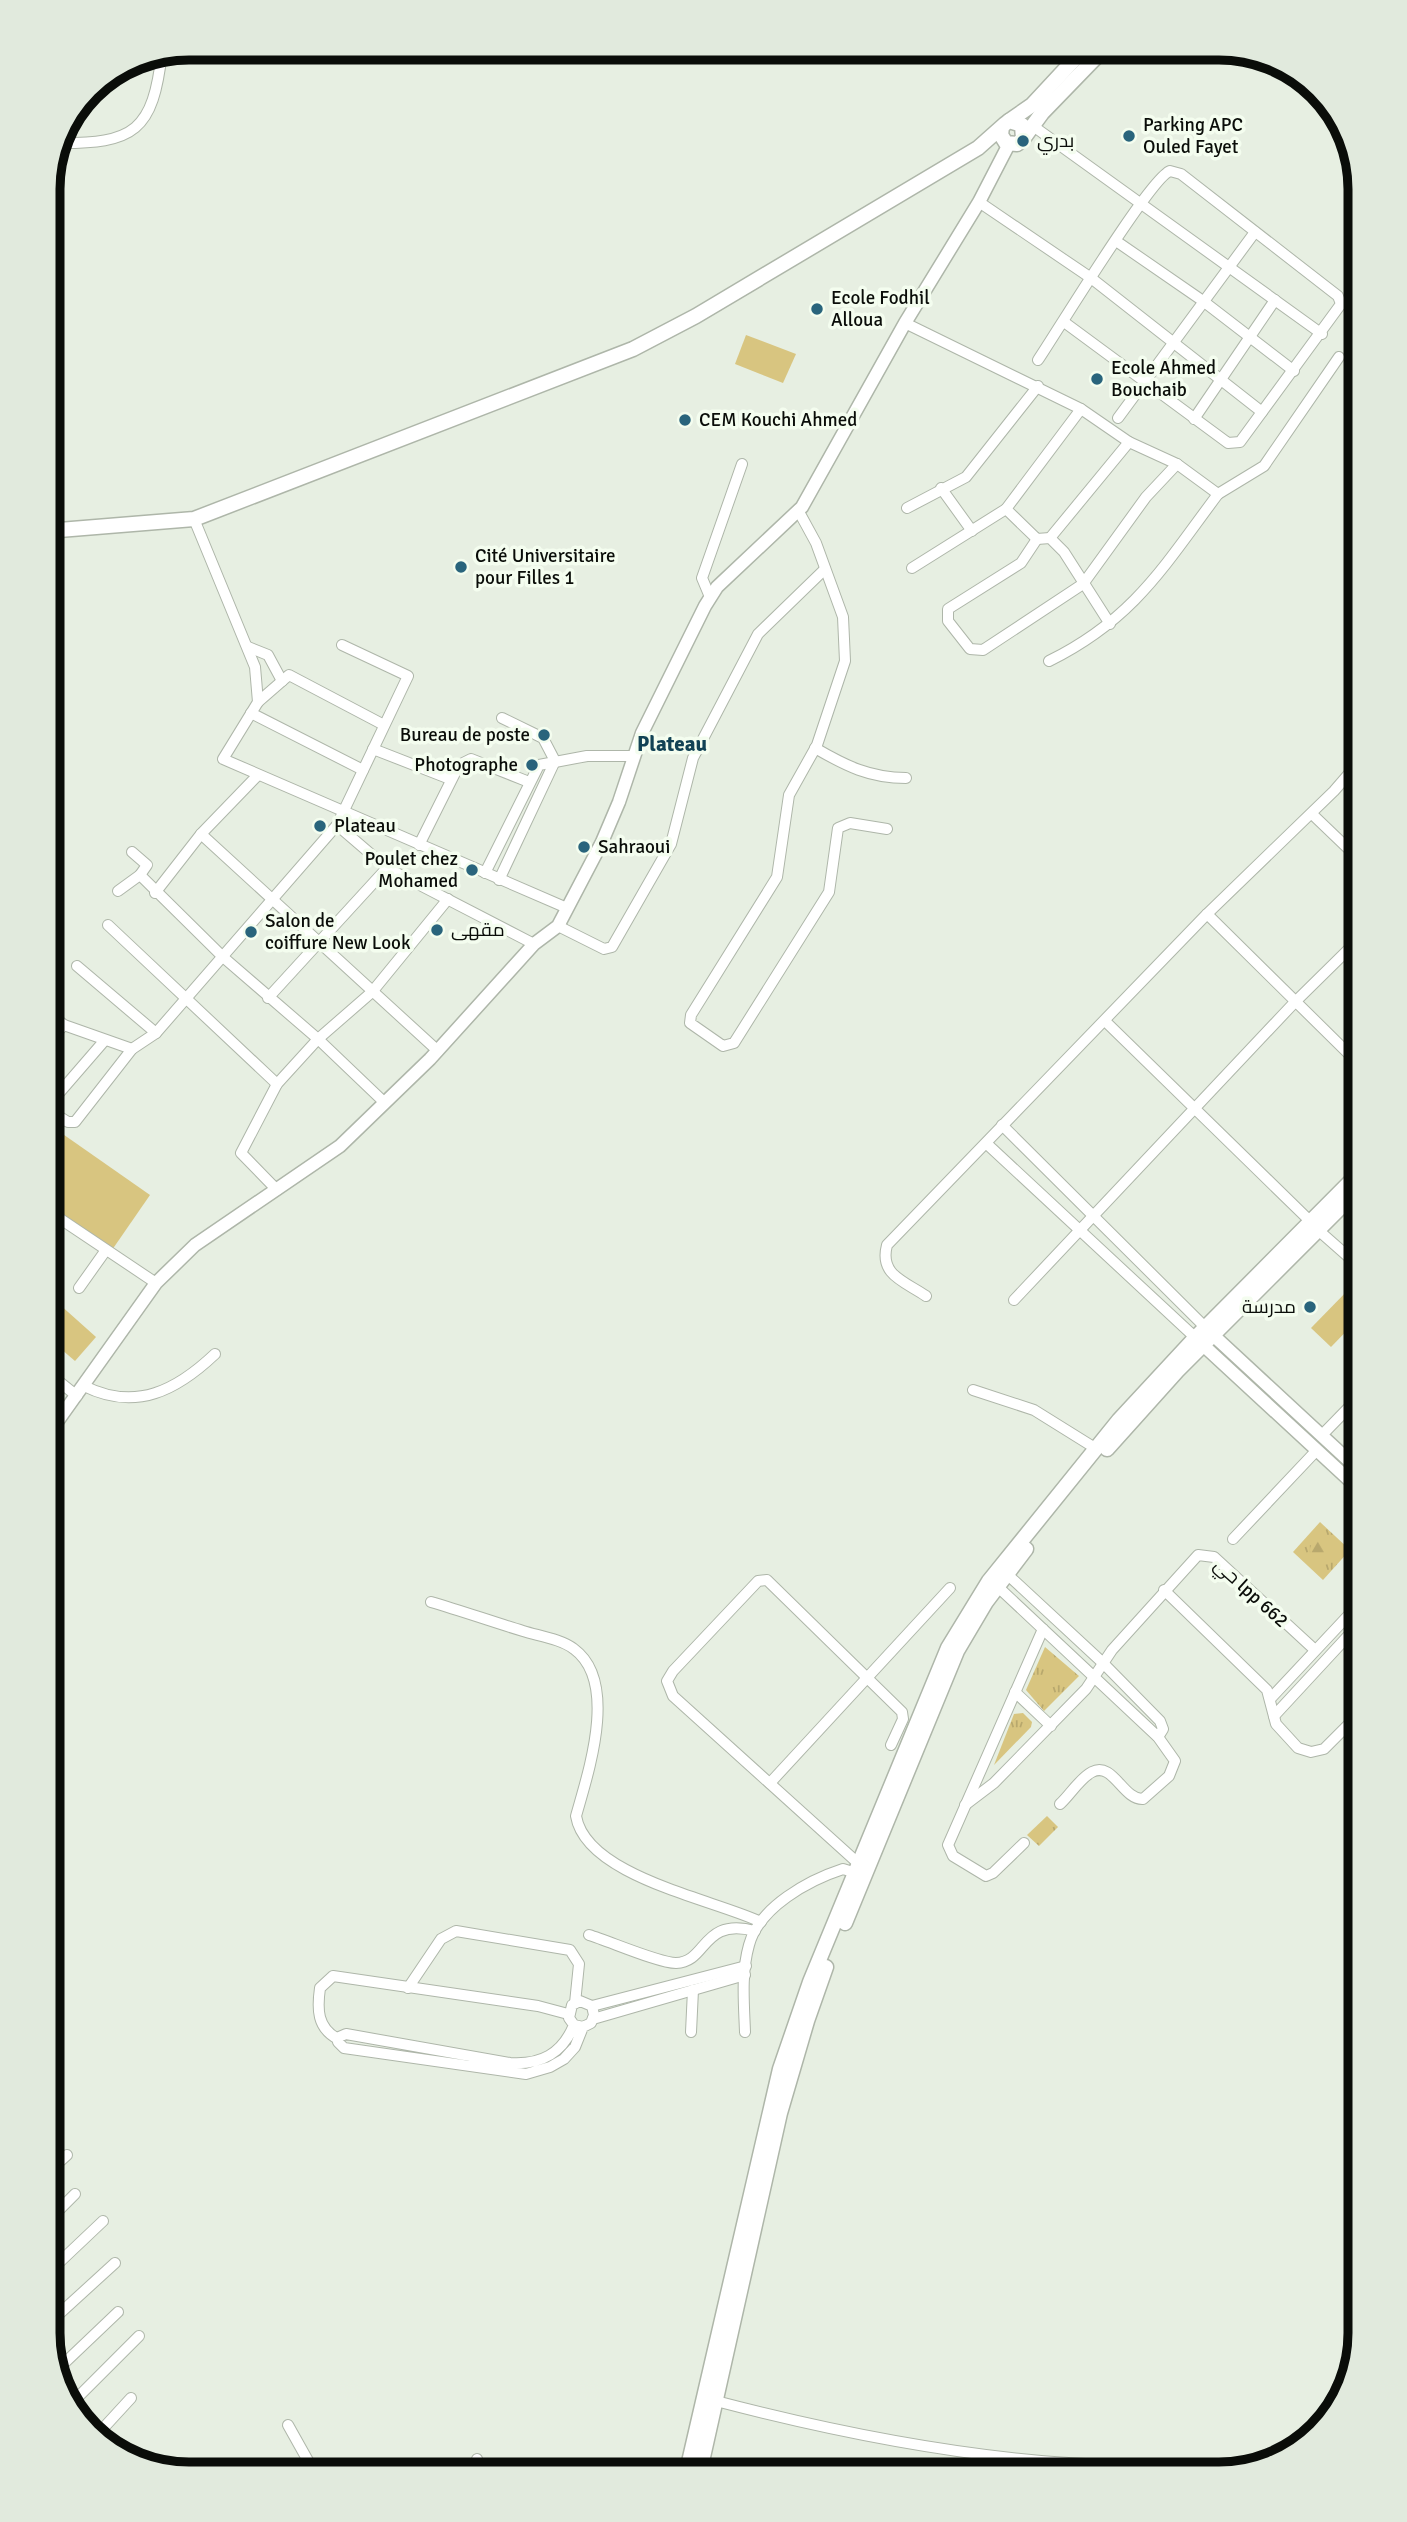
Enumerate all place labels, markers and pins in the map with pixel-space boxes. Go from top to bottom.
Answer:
place label: Parking APC Ouled Fayet [1143,113,1243,159]
marker: Parking APC Ouled Fayet [1121,128,1137,144]
place label: بدري [1037,129,1074,155]
marker: بدري [1015,133,1031,149]
place label: Ecole Fodhil Alloua [831,286,930,332]
marker: Ecole Fodhil Alloua [809,301,825,317]
place label: Ecole Ahmed Bouchaib [1111,356,1216,402]
marker: Ecole Ahmed Bouchaib [1089,371,1105,387]
place label: CEM Kouchi Ahmed [699,408,857,432]
marker: CEM Kouchi Ahmed [677,412,693,428]
place label: Cité Universitaire pour Filles 1 [475,544,616,590]
marker: Cité Universitaire pour Filles 1 [453,559,469,575]
place label: Bureau de poste [400,723,530,747]
marker: Bureau de poste [536,727,552,743]
place label: Photographe [414,753,518,777]
marker: Photographe [524,757,540,773]
place label: Plateau [334,814,396,838]
marker: Plateau [312,818,328,834]
place label: Sahraoui [598,835,670,859]
marker: Sahraoui [576,839,592,855]
place label: Poulet chez Mohamed [364,847,458,893]
marker: Poulet chez Mohamed [464,862,480,878]
place label: Salon de coiffure New Look [265,909,411,955]
place label: مقهى [451,918,505,942]
marker: مقهى [429,922,445,938]
marker: Salon de coiffure New Look [243,924,259,940]
place label: مدرسة [1242,1295,1296,1319]
marker: مدرسة [1302,1299,1318,1315]

